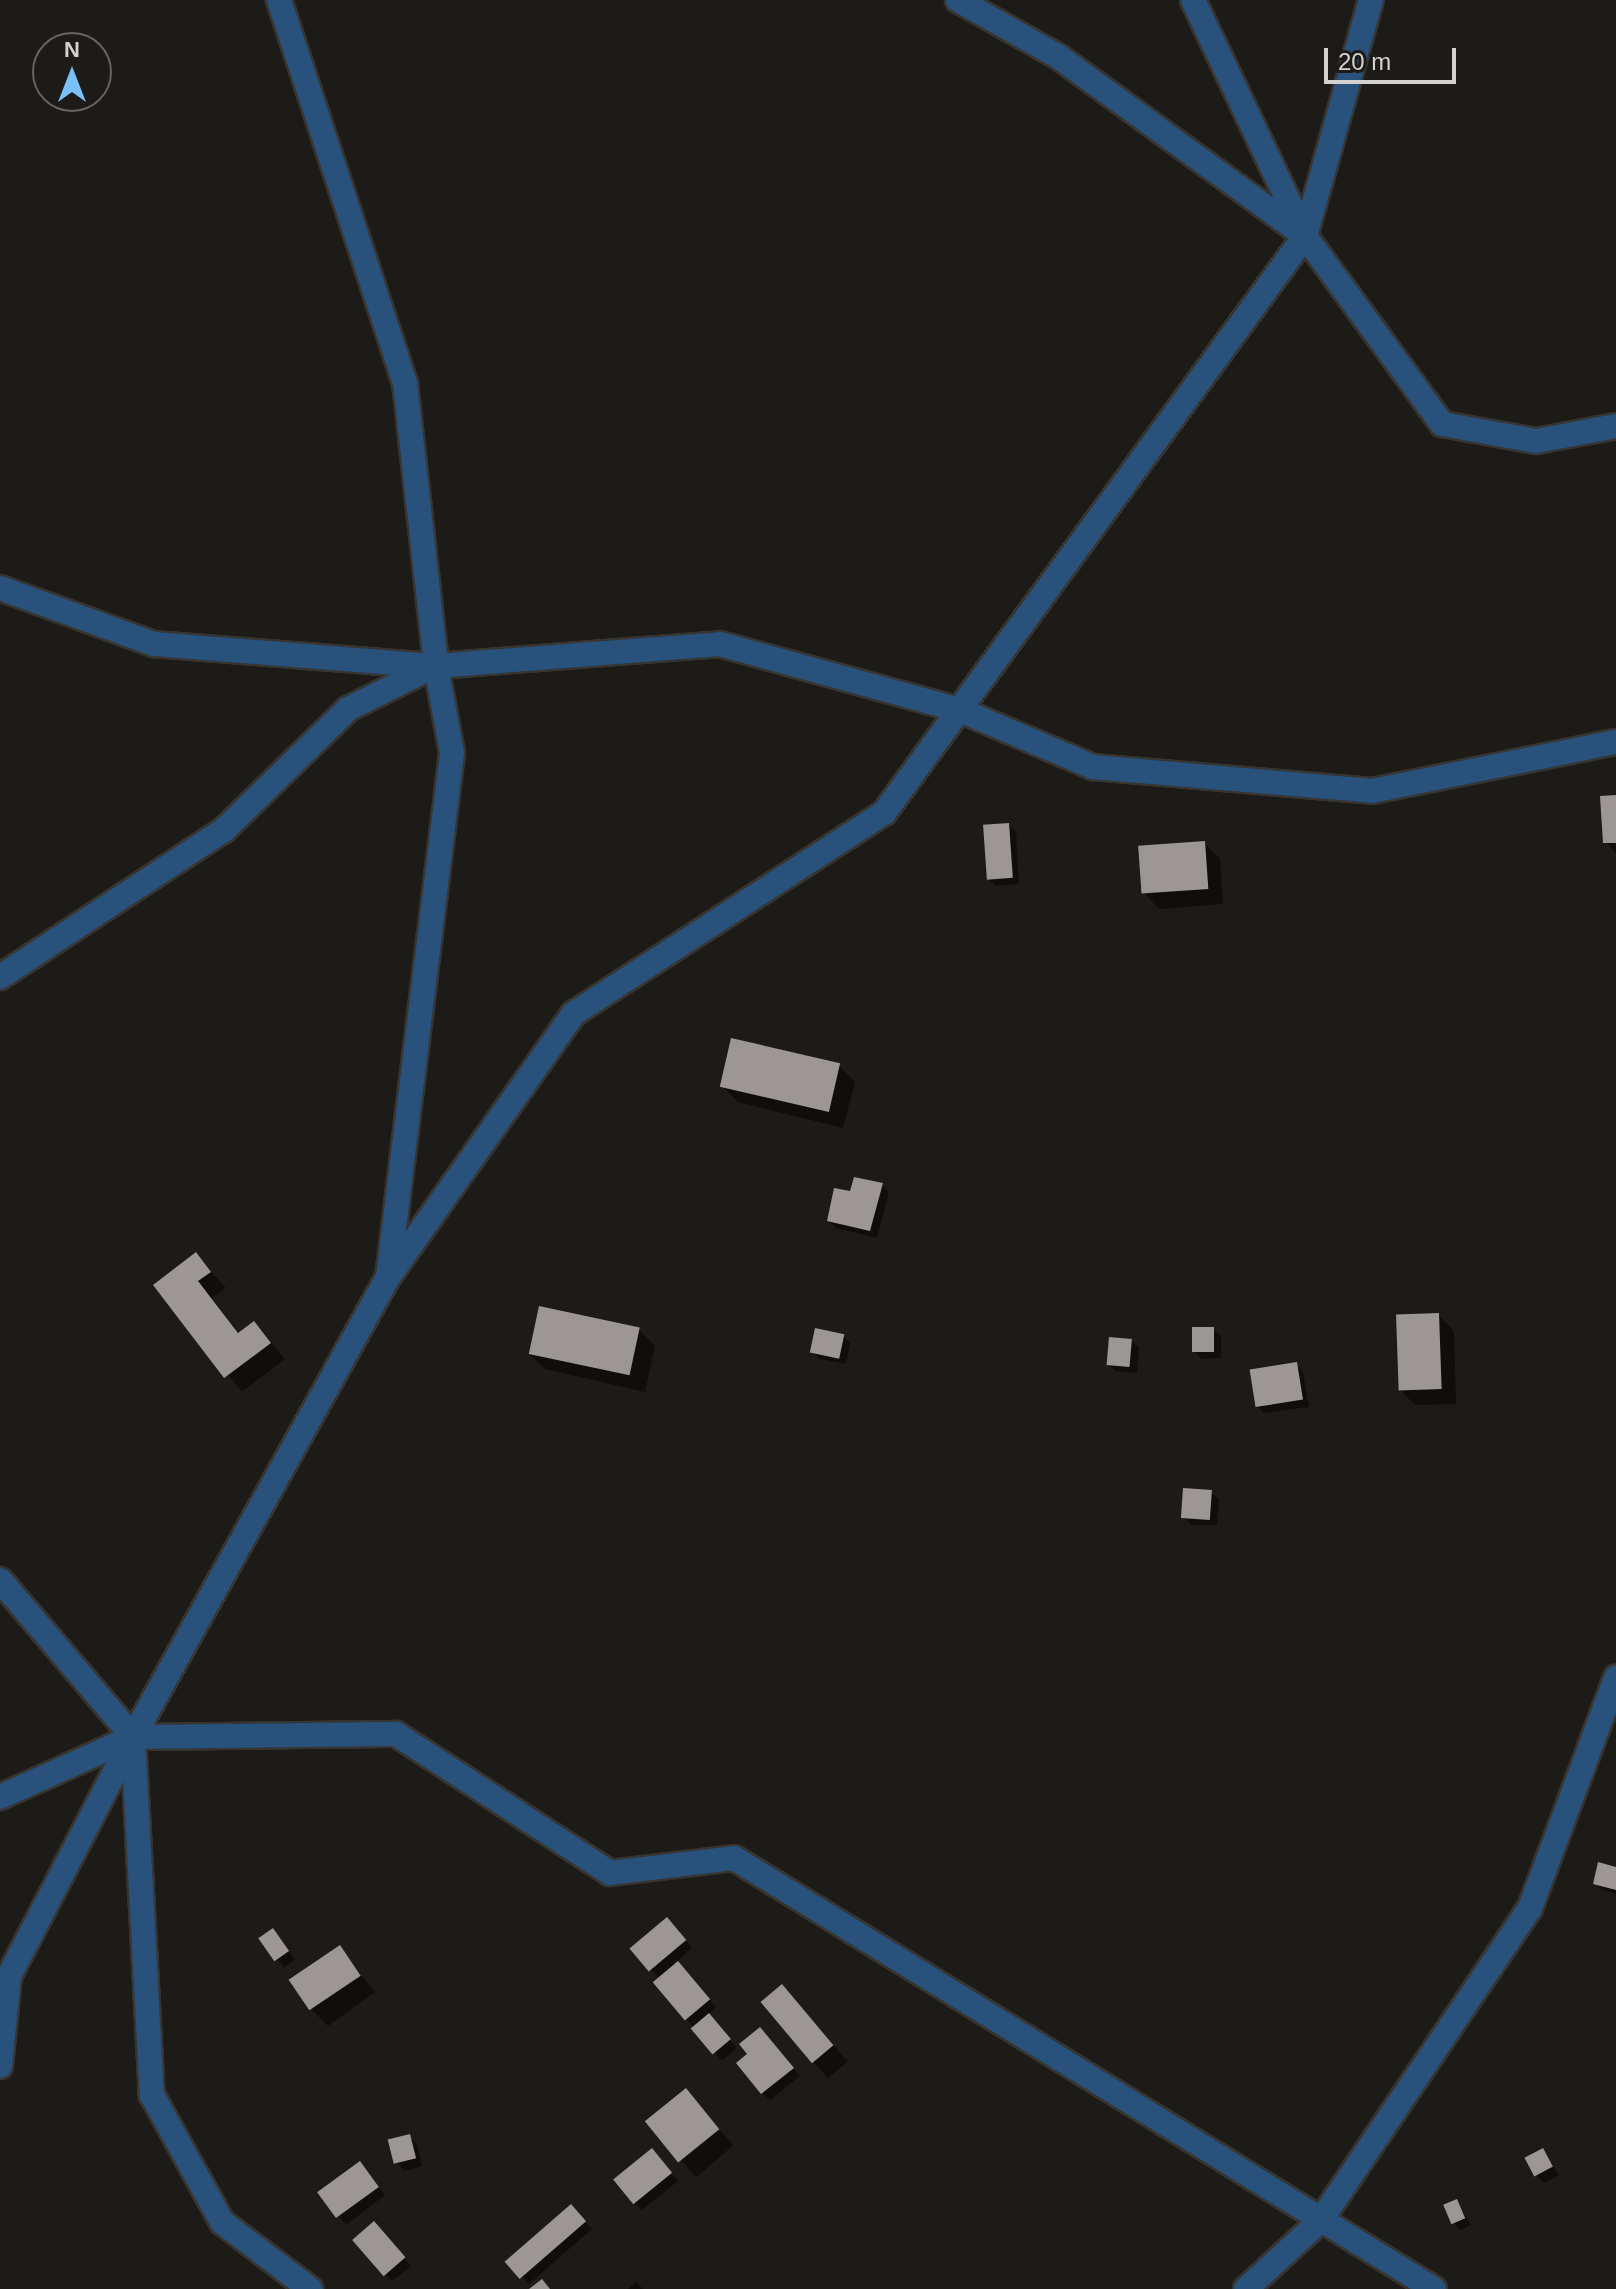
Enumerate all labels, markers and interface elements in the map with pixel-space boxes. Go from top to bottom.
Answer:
north arrow [32,32,112,112]
scale bar [1328,32,1460,82]
text: N [64,37,80,62]
text: 20 m [1338,48,1391,75]

